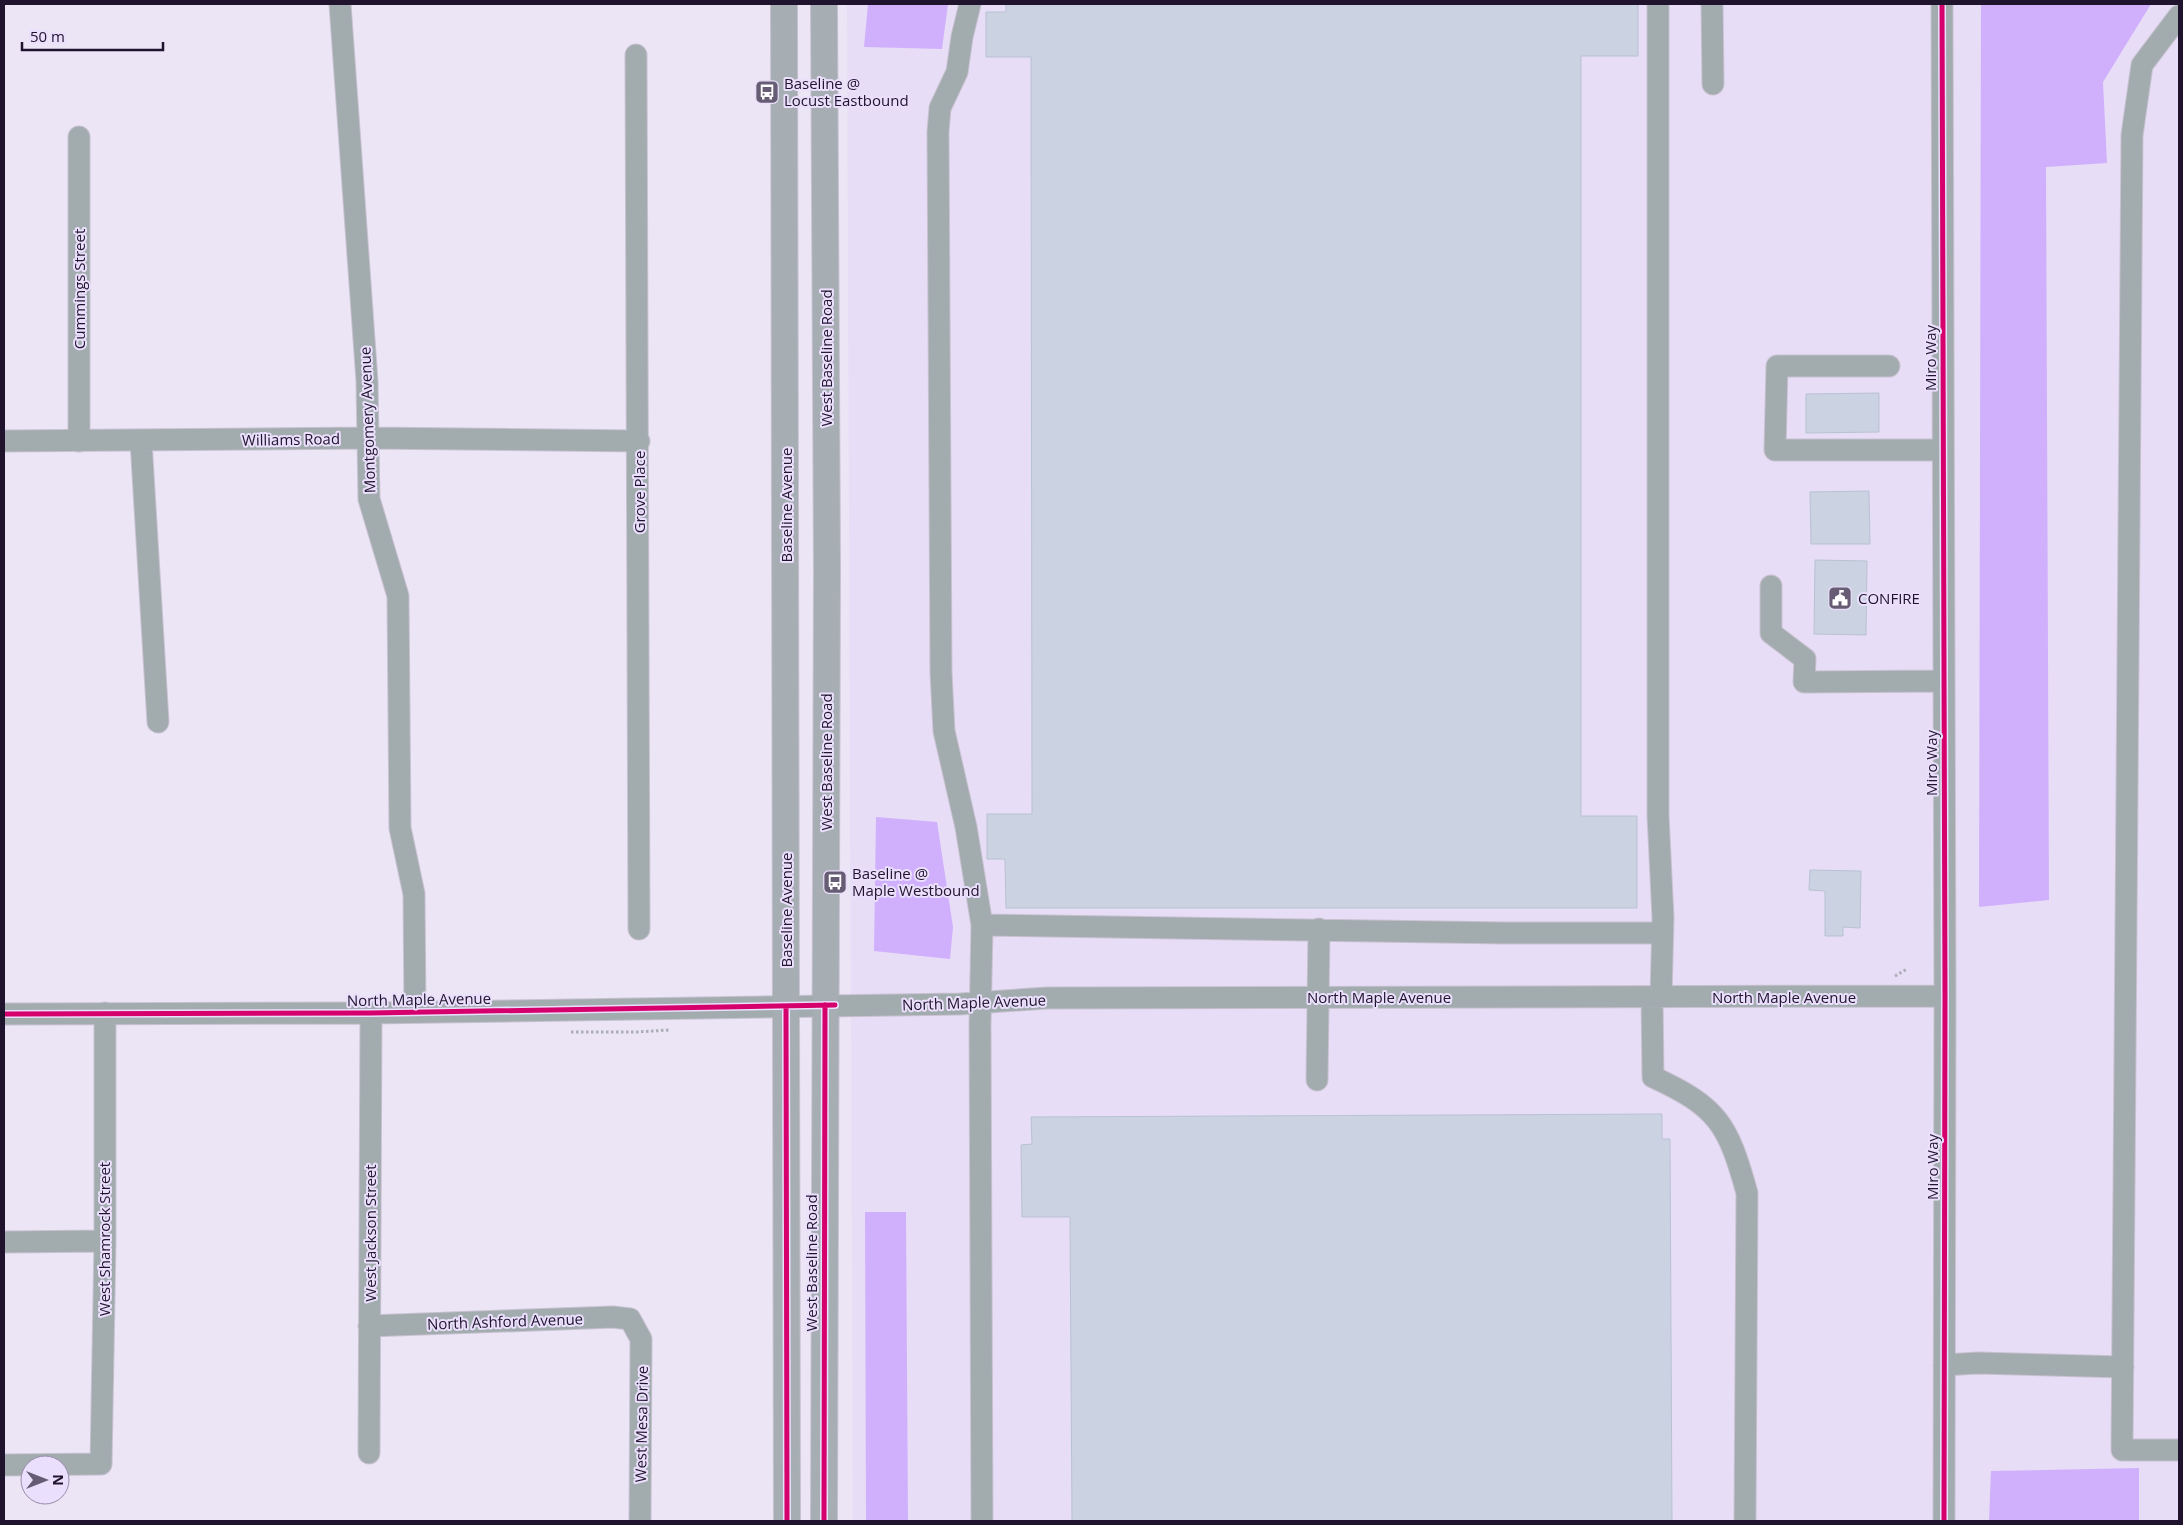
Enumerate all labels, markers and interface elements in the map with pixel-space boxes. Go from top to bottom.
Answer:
scale bar [22,20,164,52]
text: 50 m [30,26,65,46]
place label: Baseline @ Locust Eastbound [784,73,909,110]
bus stop icon: Baseline @ Locust Eastbound [754,79,780,105]
street label: Cummings Street [69,229,89,349]
street label: West Baseline Road [816,289,836,427]
street label: Miro Way [1920,325,1940,391]
street label: Montgomery Avenue [354,347,380,493]
street label: Williams Road [242,428,340,450]
street label: Baseline Avenue [776,448,796,562]
street label: Grove Place [629,451,649,533]
public building icon: CONFIRE [1827,585,1853,611]
place label: CONFIRE [1858,588,1920,608]
street label: West Baseline Road [816,693,836,831]
street label: Miro Way [1921,730,1941,796]
street label: Baseline Avenue [776,853,796,967]
place label: Baseline @ Maple Westbound [852,863,980,900]
bus stop icon: Baseline @ Maple Westbound [822,869,848,895]
street label: North Maple Avenue [1307,987,1451,1007]
street label: North Maple Avenue [1712,987,1856,1007]
street label: North Maple Avenue [347,988,491,1010]
street label: North Maple Avenue [902,989,1046,1015]
street label: Miro Way [1922,1134,1942,1200]
street label: West Shamrock Street [94,1162,114,1316]
street label: West Jackson Street [360,1164,380,1302]
street label: West Baseline Road [801,1194,821,1332]
street label: North Ashford Avenue [427,1308,583,1334]
street label: West Mesa Drive [630,1365,652,1483]
north arrow [20,1455,70,1505]
text: N [49,1474,68,1486]

